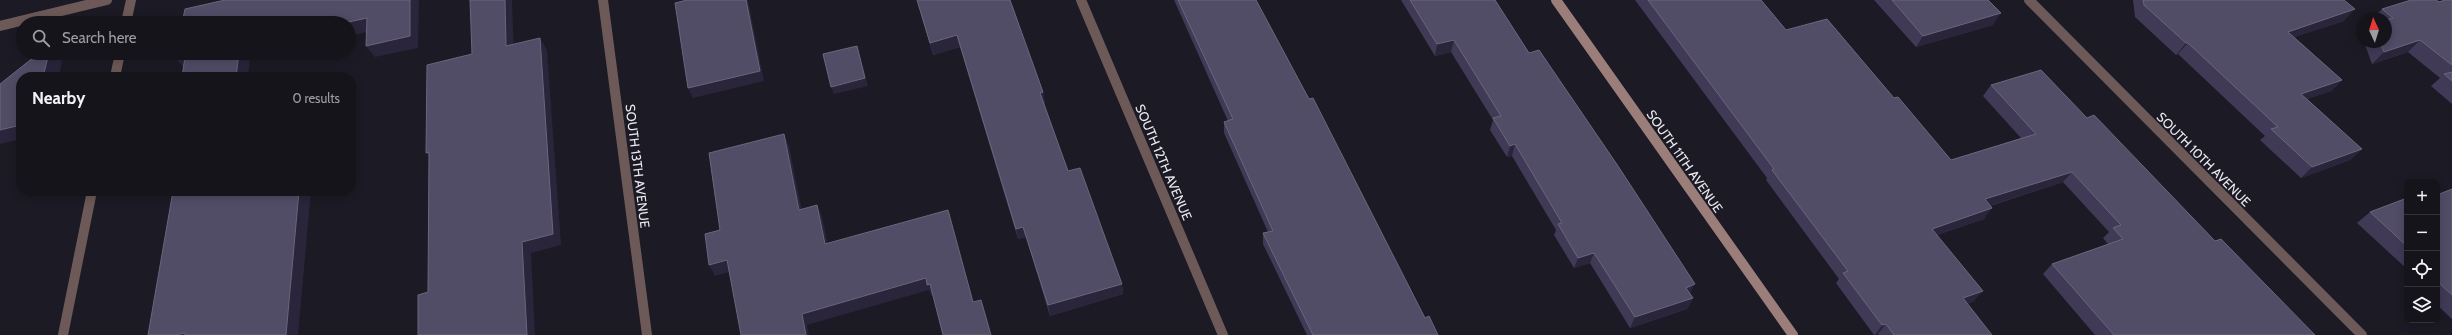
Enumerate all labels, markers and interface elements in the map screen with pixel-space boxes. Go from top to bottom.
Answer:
north arrow [2356,12,2392,48]
search box [16,16,356,60]
icon: search [30,27,52,49]
text: Search here [62,29,137,47]
text: Nearby [32,88,85,108]
text: 0 results [292,90,340,106]
street label: SOUTH 12TH AVENUE [1132,102,1196,222]
street label: SOUTH 13TH AVENUE [622,103,654,229]
street label: SOUTH 11TH AVENUE [1644,107,1726,215]
street label: SOUTH 10TH AVENUE [2154,109,2254,209]
map controls [2404,179,2440,323]
button: + [2404,179,2440,215]
button: − [2404,215,2440,251]
button: locate [2404,251,2440,287]
button: layers [2404,287,2440,323]

